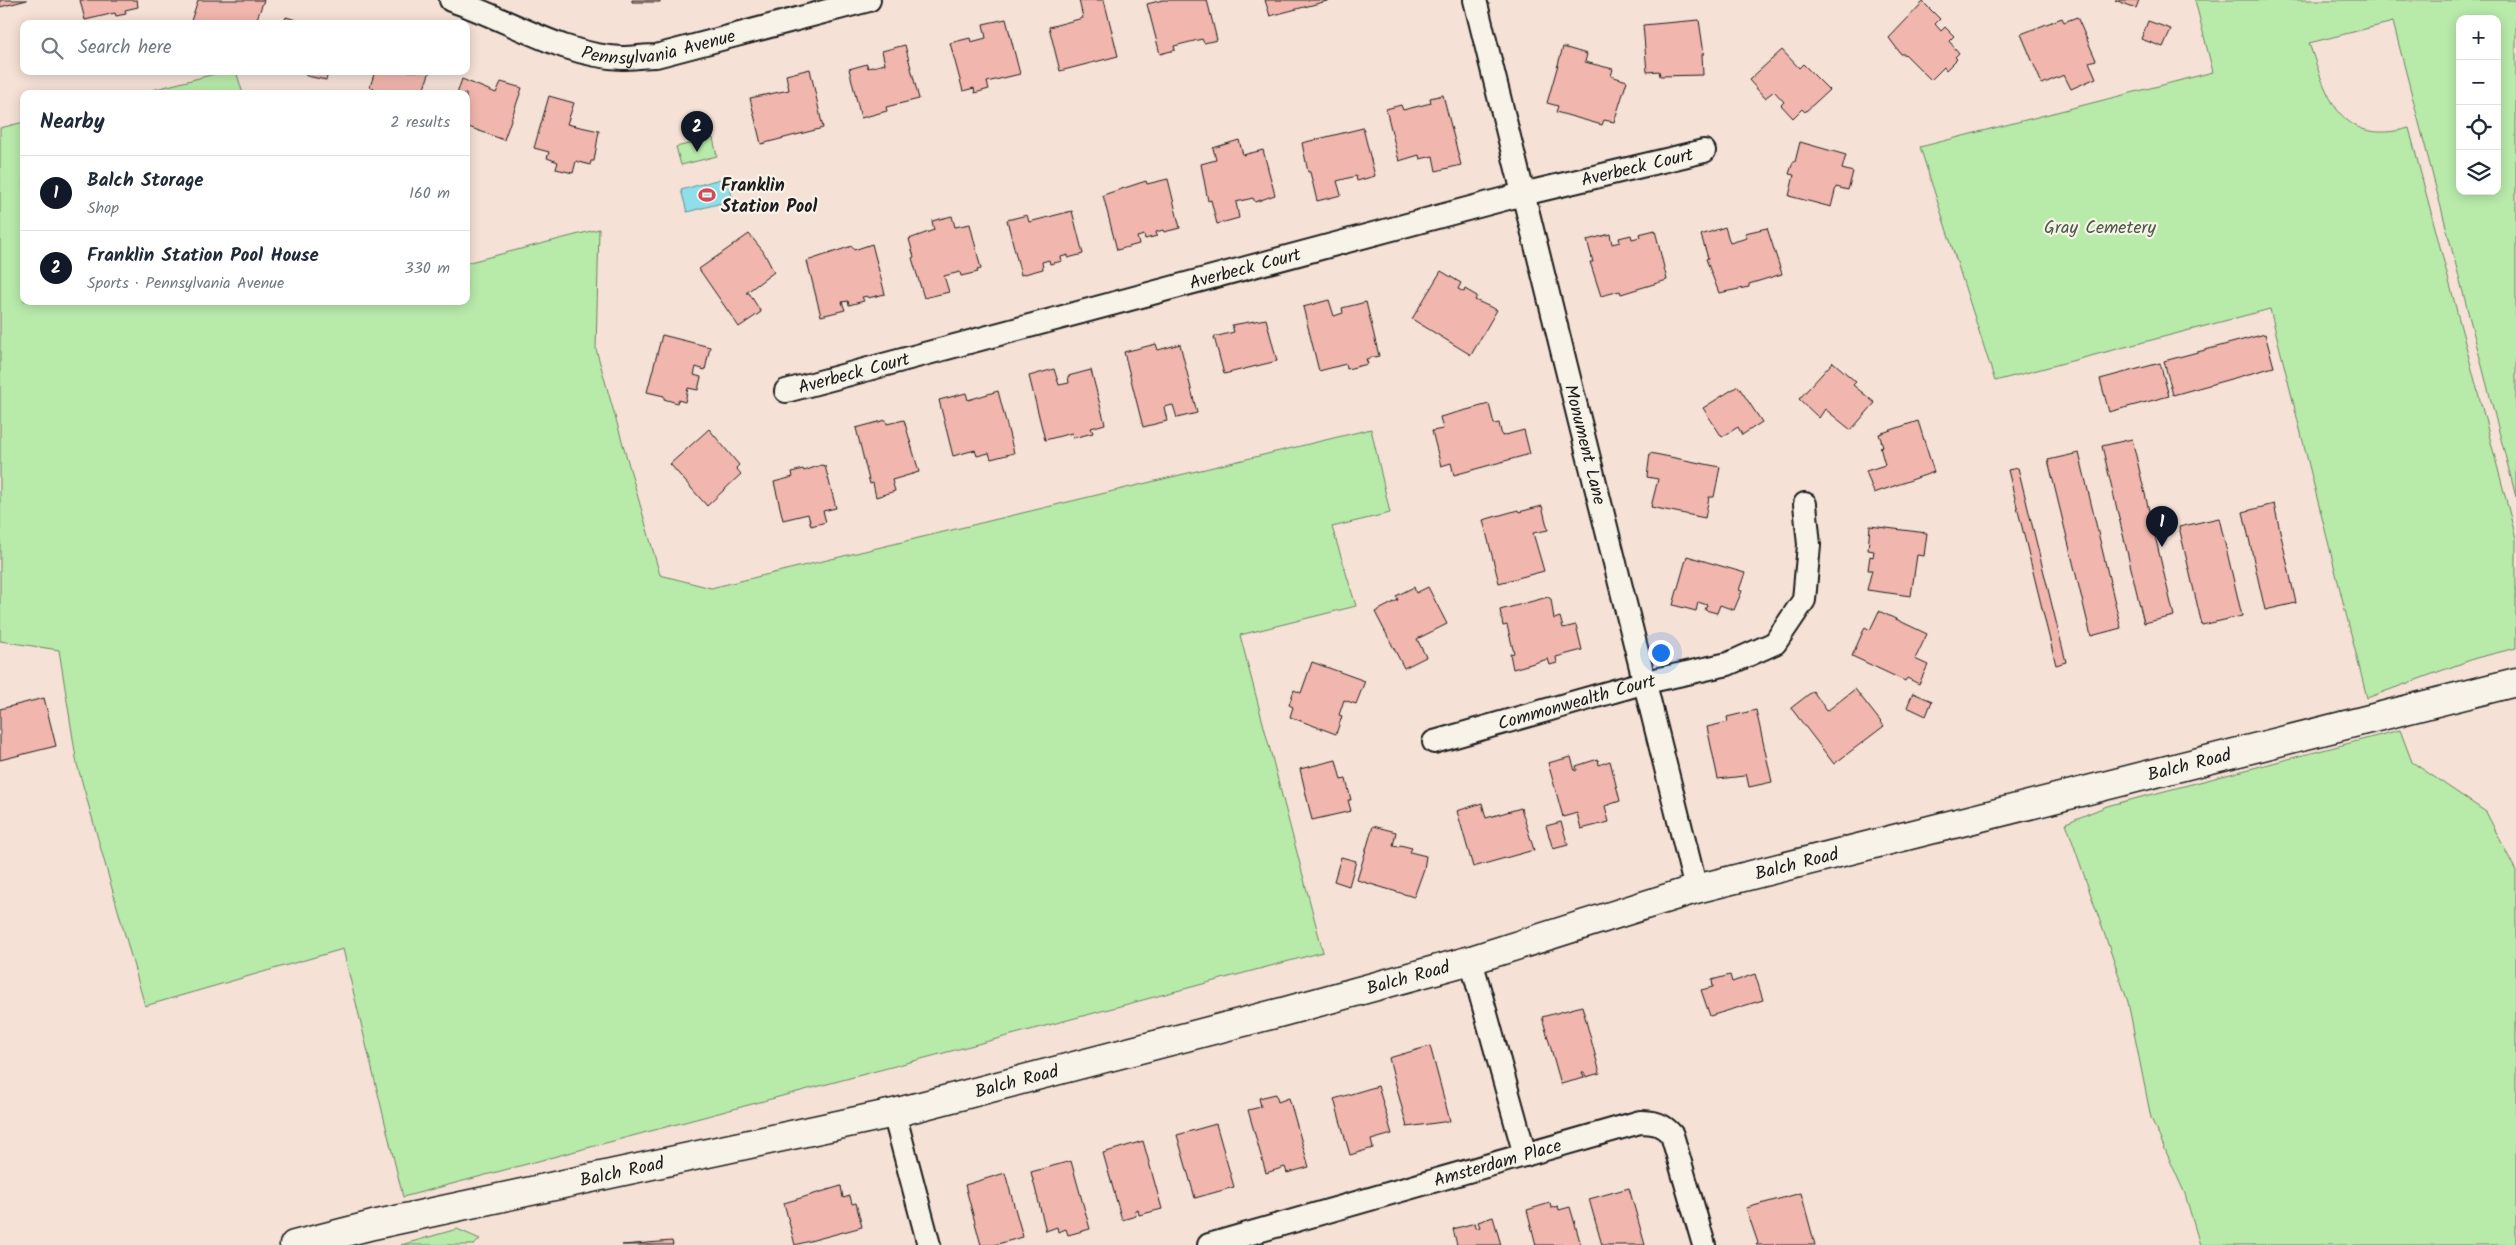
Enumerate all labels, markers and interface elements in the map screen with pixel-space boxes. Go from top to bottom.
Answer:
map controls [2456,15,2501,195]
button: + [2456,15,2501,60]
search box [20,20,470,75]
street label: Pennsylvania Avenue [578,23,739,74]
text: Search here [78,33,172,63]
icon: search [38,34,66,62]
button: − [2456,60,2501,105]
button: locate [2456,105,2501,150]
text: Nearby [40,106,105,139]
text: 2 results [390,110,450,135]
pin: 2 [681,111,713,152]
street label: Averbeck Court [1578,141,1697,196]
button: layers [2456,150,2501,195]
text: Balch Storage [87,166,204,196]
place label: Franklin Station Pool [721,172,817,222]
text: 1 [54,181,58,206]
text: 160 m [409,181,450,206]
sports icon: Franklin Station Pool [697,185,717,205]
text: Shop [87,196,119,221]
park label: Gray Cemetery [2044,214,2156,243]
text: Franklin Station Pool House [87,241,319,271]
street label: Averbeck Court [1186,241,1305,299]
text: 2 [51,256,61,281]
text: 330 m [405,256,450,281]
text: Sports · Pennsylvania Avenue [87,271,284,296]
street label: Averbeck Court [795,345,914,403]
street label: Monument Lane [1555,382,1613,508]
pin: 1 [2146,506,2178,547]
your location [1648,640,1674,666]
street label: Commonwealth Court [1494,667,1659,739]
street label: Balch Road [2145,741,2236,790]
street label: Balch Road [1752,840,1843,890]
street label: Balch Road [1363,953,1454,1004]
street label: Balch Road [972,1058,1063,1107]
street label: Amsterdam Place [1431,1132,1565,1196]
street label: Balch Road [577,1150,668,1196]

